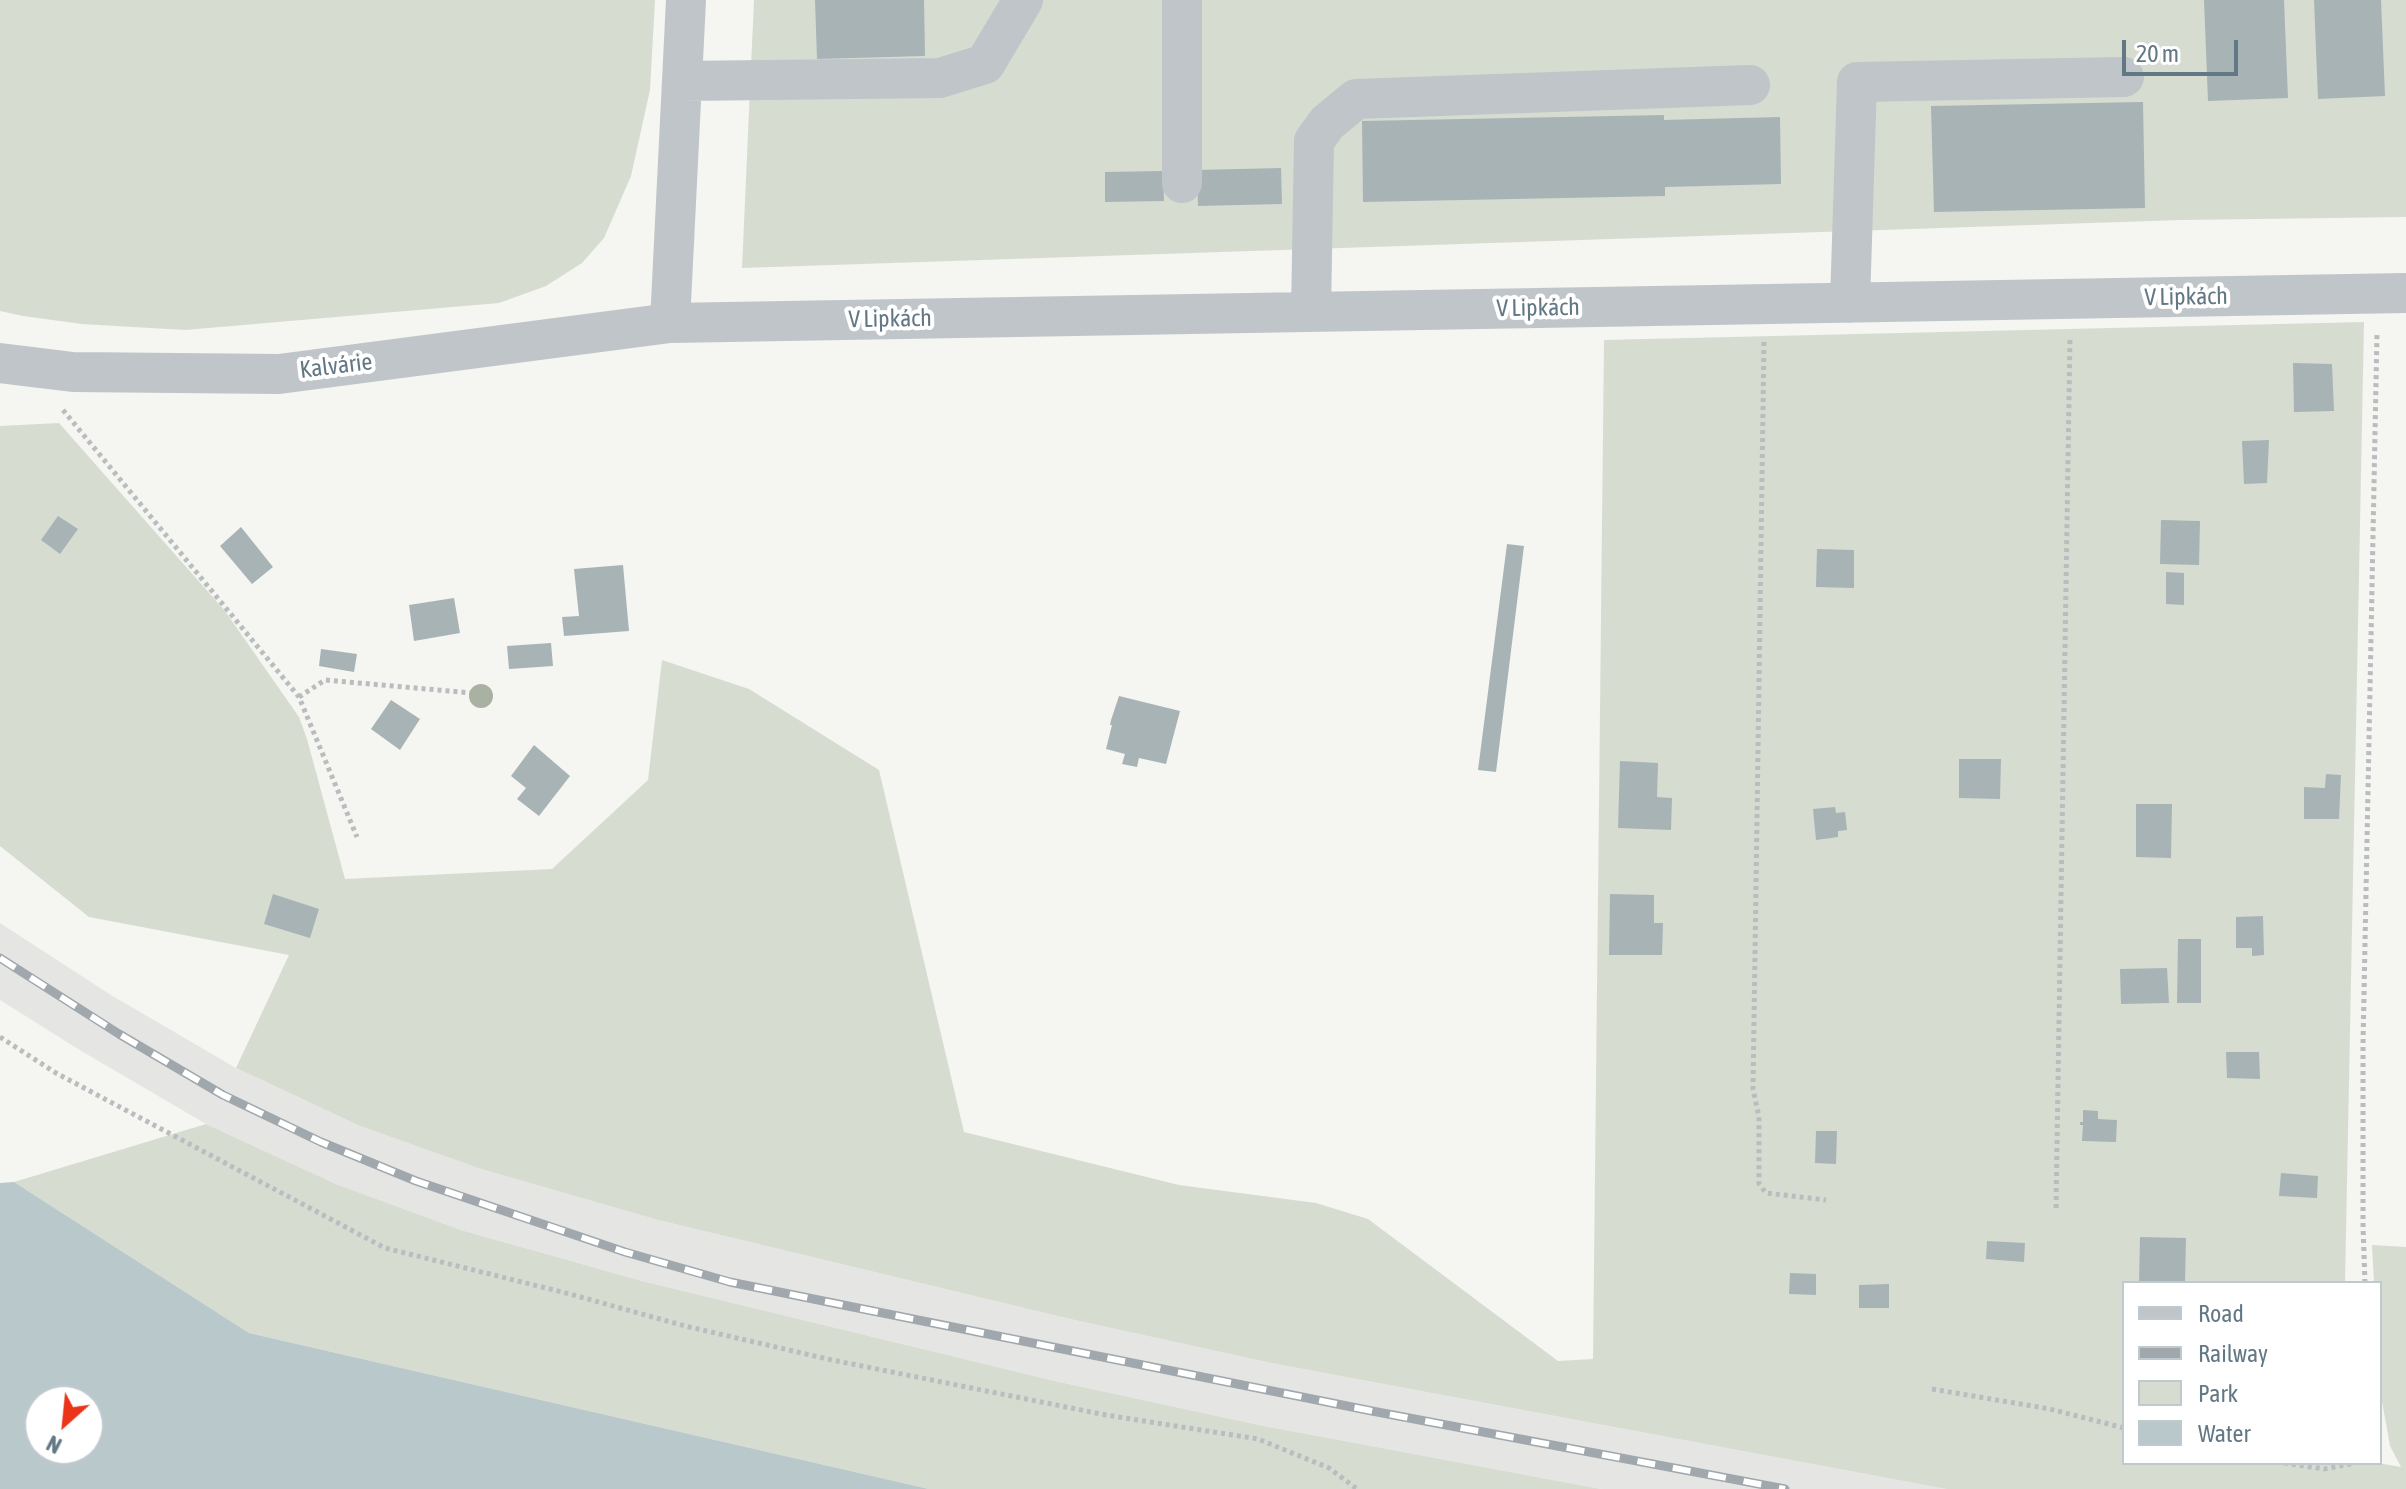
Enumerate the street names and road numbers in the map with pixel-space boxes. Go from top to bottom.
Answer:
street label: V Lipkách [2144,282,2228,312]
street label: V Lipkách [1496,293,1580,323]
street label: V Lipkách [848,304,932,334]
street label: Kalvárie [298,347,374,385]

